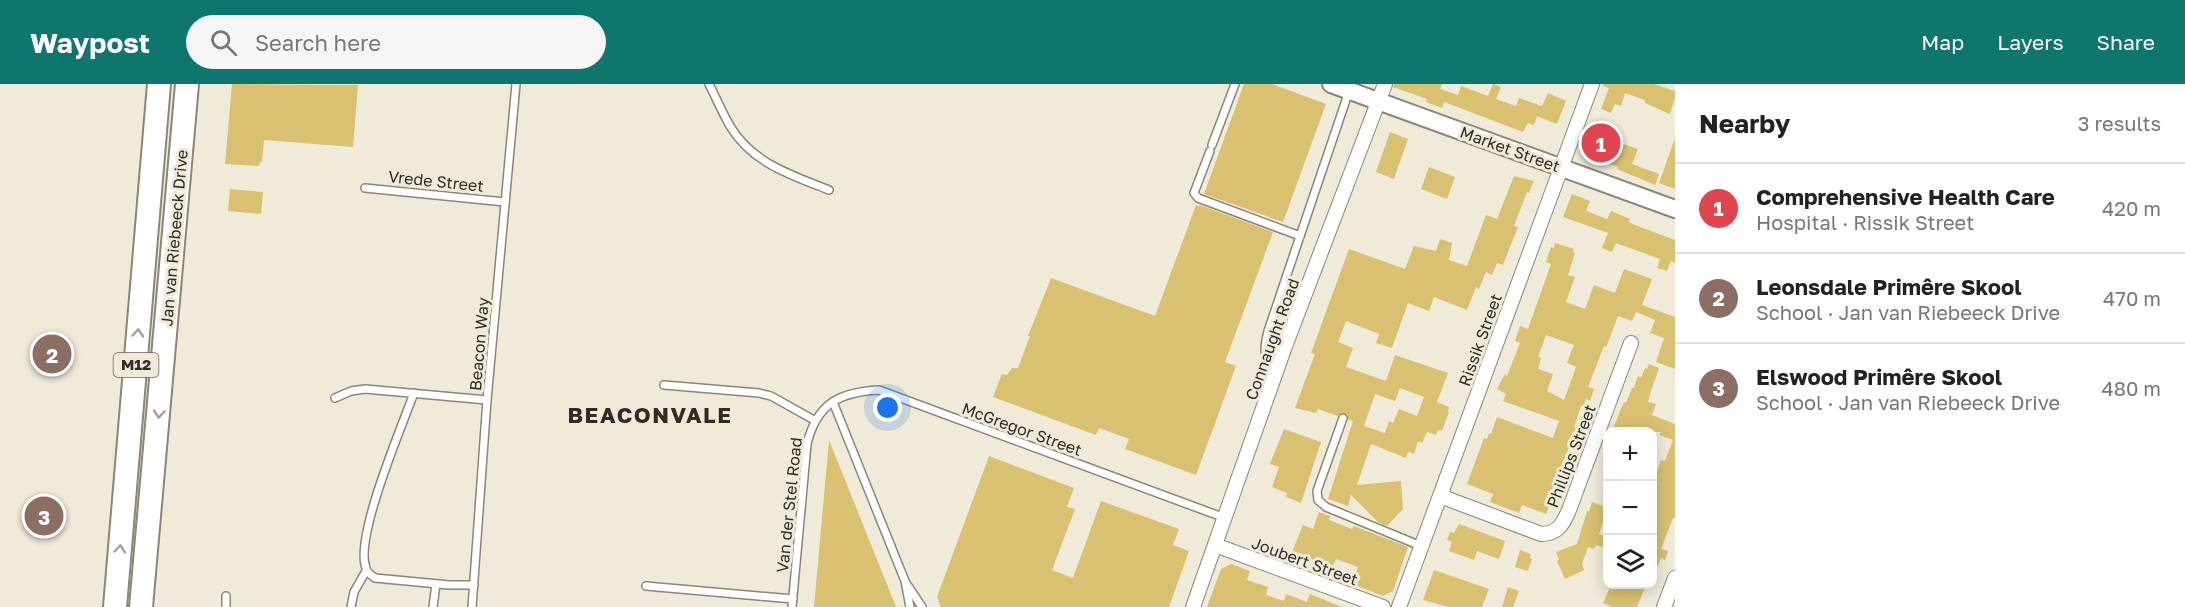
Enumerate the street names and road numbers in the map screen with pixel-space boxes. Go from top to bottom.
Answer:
street label: Market Street [1457,122,1563,176]
street label: Jan van Riebeeck Drive [156,149,192,327]
street label: Vrede Street [387,166,485,196]
street label: Connaught Road [1241,275,1303,403]
street label: Rissik Street [1454,291,1506,389]
street label: Beacon Way [465,296,493,391]
road number: M12 [114,353,158,377]
street label: McGregor Street [959,398,1085,460]
street label: Phillips Street [1542,402,1600,510]
street label: Van der Stel Road [772,436,806,574]
street label: Joubert Street [1249,533,1361,589]

